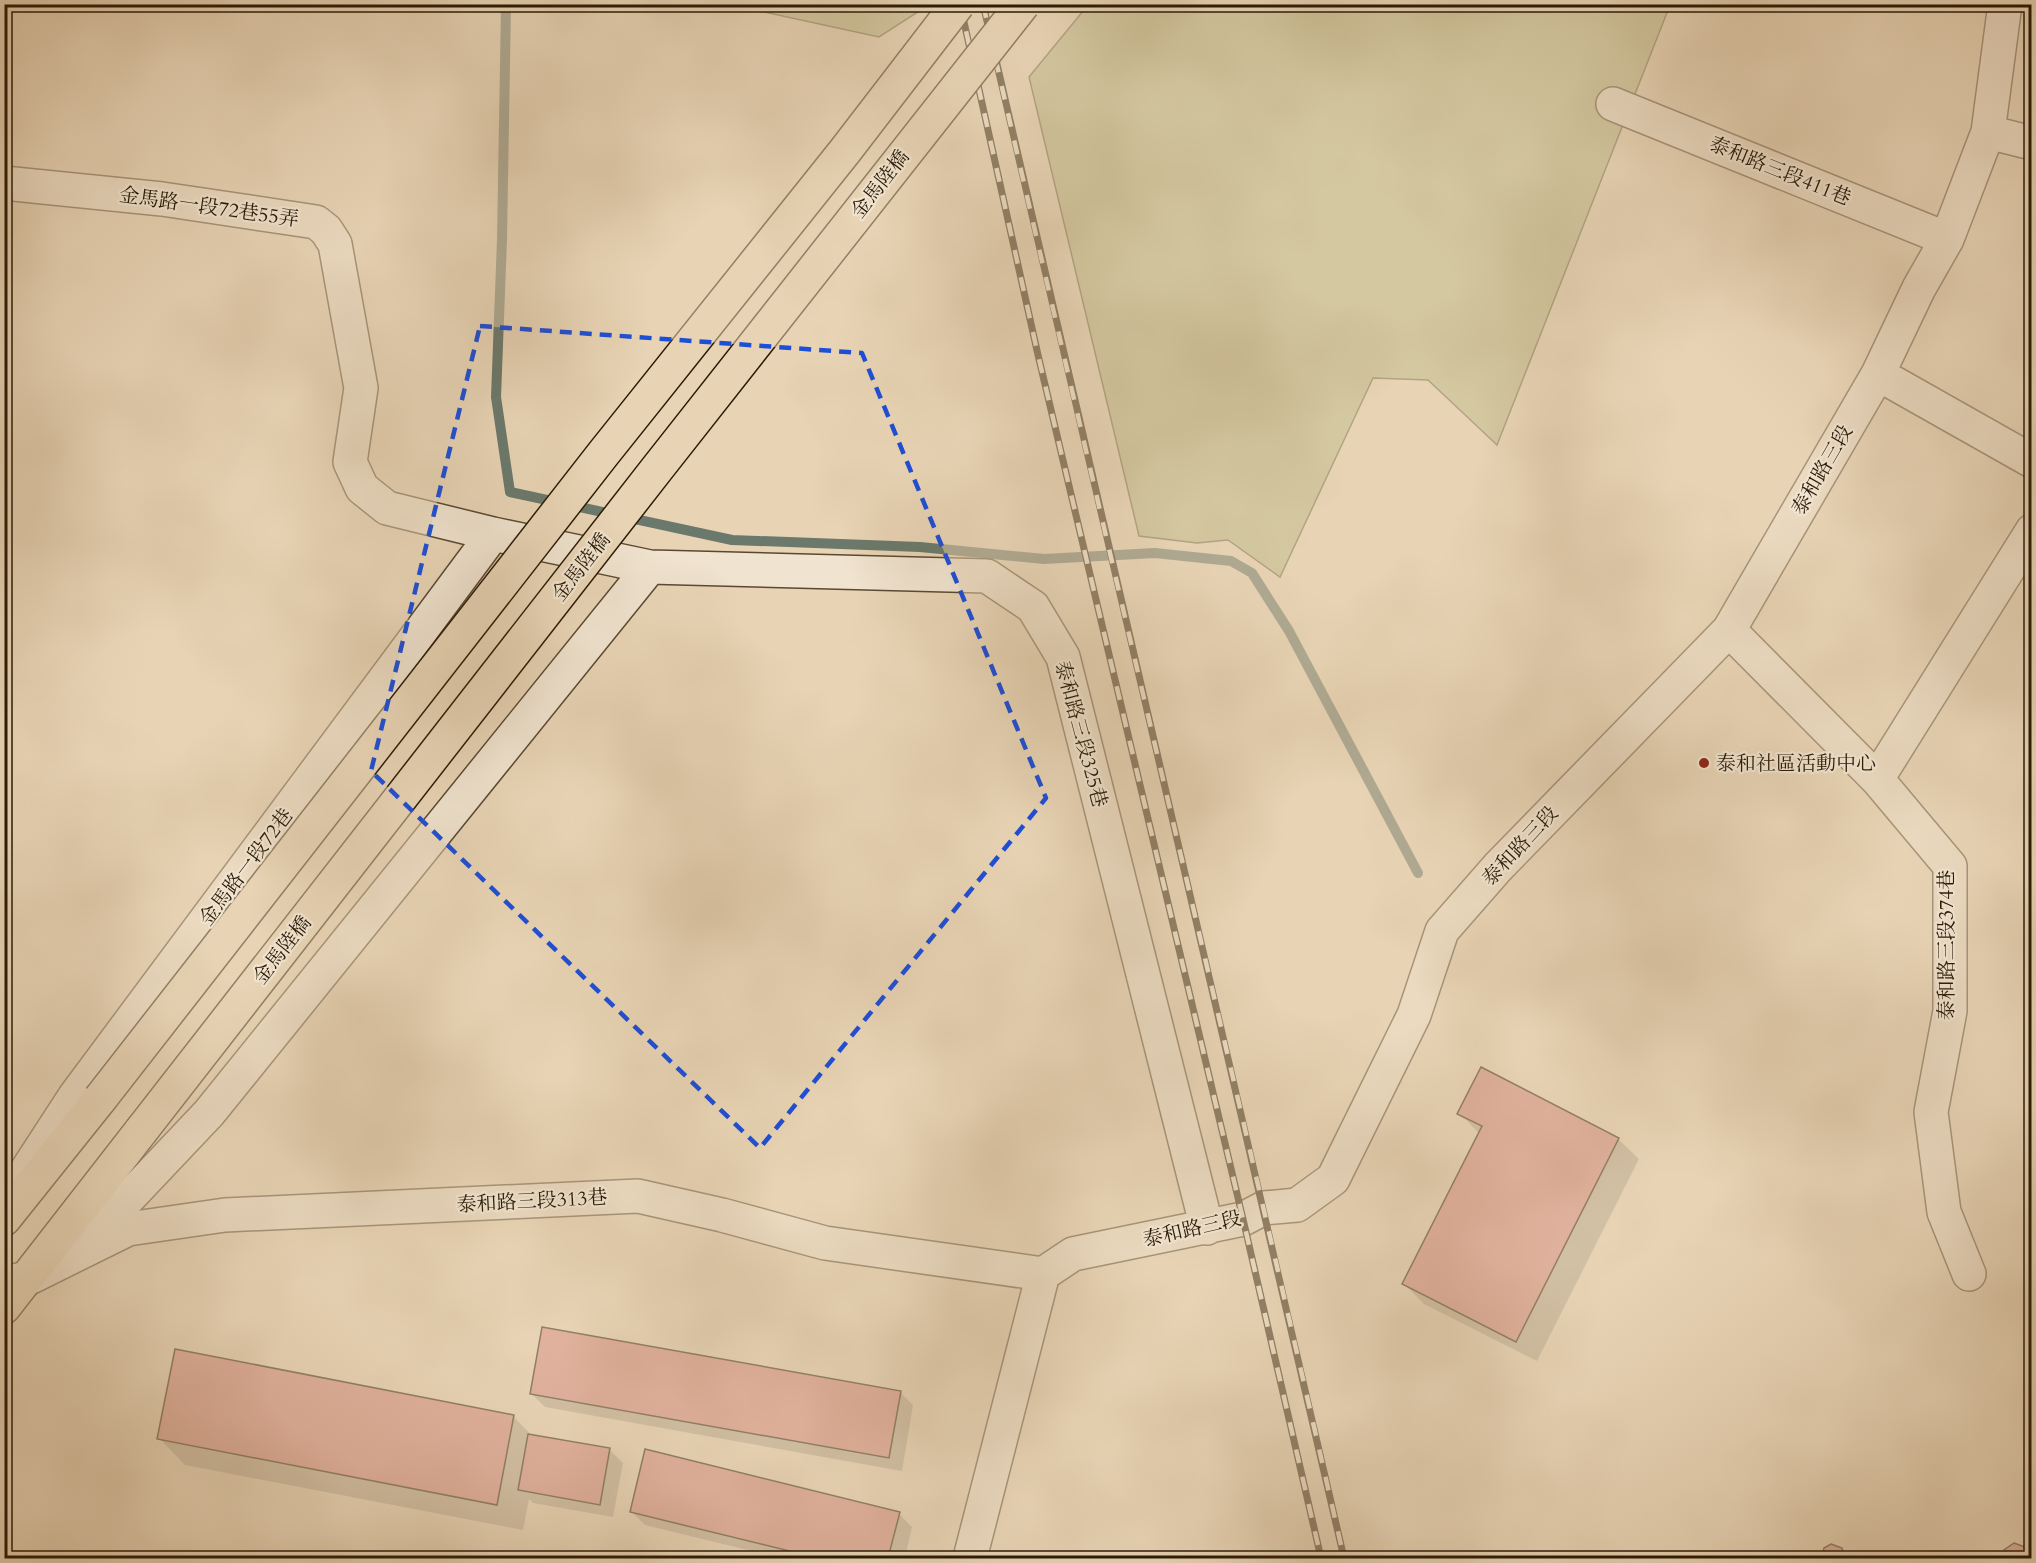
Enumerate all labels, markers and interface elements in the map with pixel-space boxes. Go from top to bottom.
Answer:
street label: 泰和路三段411巷 [1705,130,1855,212]
street label: 金馬陸橋 [845,144,915,224]
street label: 金馬路一段72巷55弄 [118,181,300,233]
street label: 泰和路三段 [1785,420,1859,520]
street label: 金馬陸橋 [546,527,616,607]
street label: 泰和路三段325巷 [1048,658,1114,810]
place label: 泰和社區活動中心 [1716,750,1876,777]
marker: 泰和社區活動中心 [1697,756,1711,770]
street label: 泰和路三段 [1476,800,1564,892]
street label: 金馬路一段72巷 [193,803,299,931]
street label: 泰和路三段374巷 [1933,870,1960,1020]
street label: 金馬陸橋 [247,910,317,990]
street label: 泰和路三段313巷 [456,1184,608,1218]
street label: 泰和路三段 [1140,1205,1244,1253]

